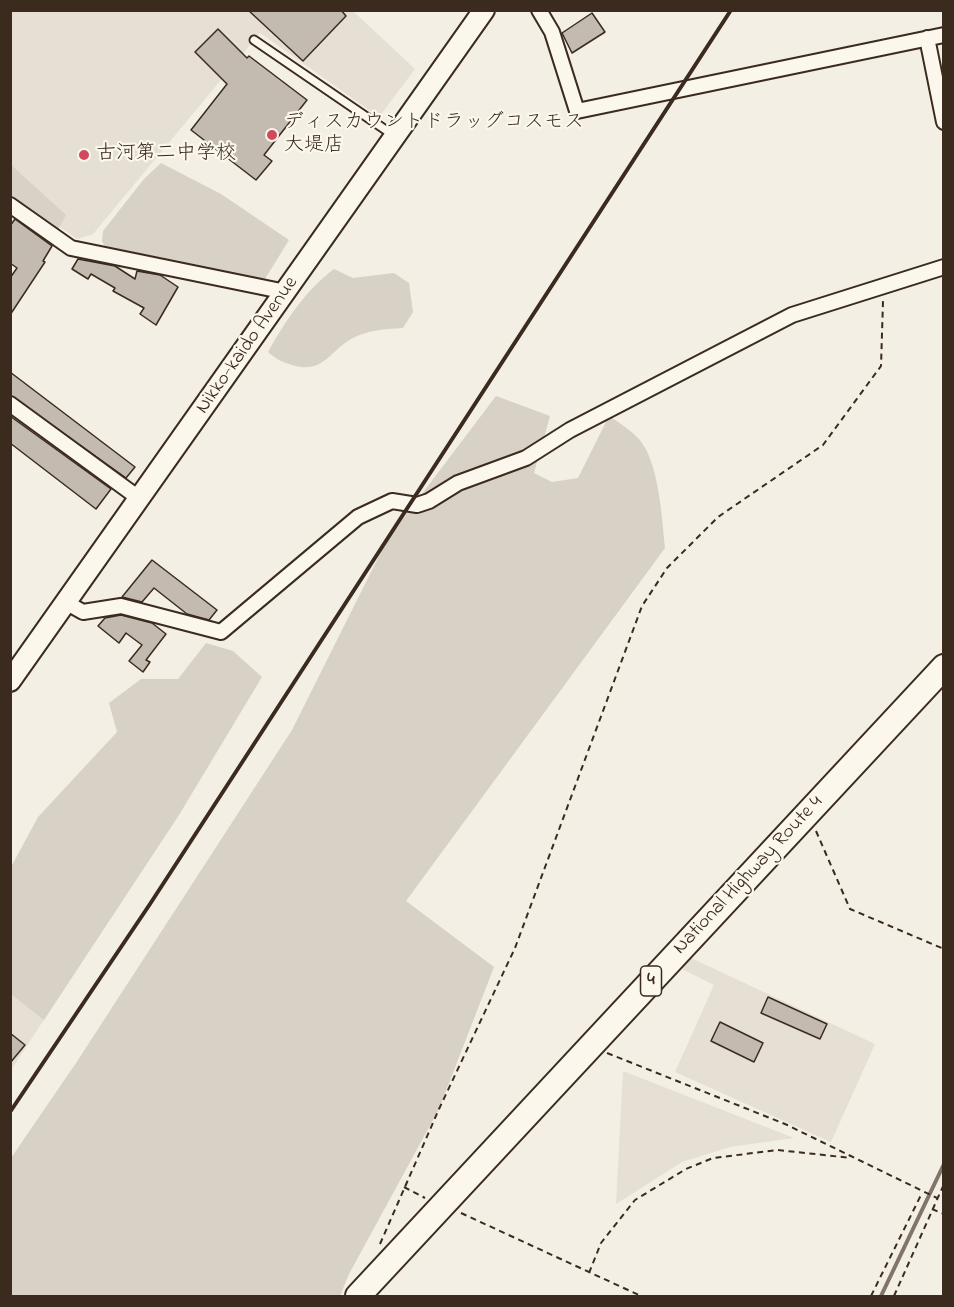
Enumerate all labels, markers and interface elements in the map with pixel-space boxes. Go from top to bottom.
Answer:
place label: ディスカウントドラッグコスモス 大堤店 [284,112,584,159]
marker: ディスカウントドラッグコスモス 大堤店 [265,128,279,142]
place label: 古河第二中学校 [96,143,236,167]
marker: 古河第二中学校 [77,148,91,162]
street label: Nikko-kaido Avenue [192,273,304,419]
street label: National Highway Route 4 [669,791,829,961]
road number: 4 [640,966,662,996]

